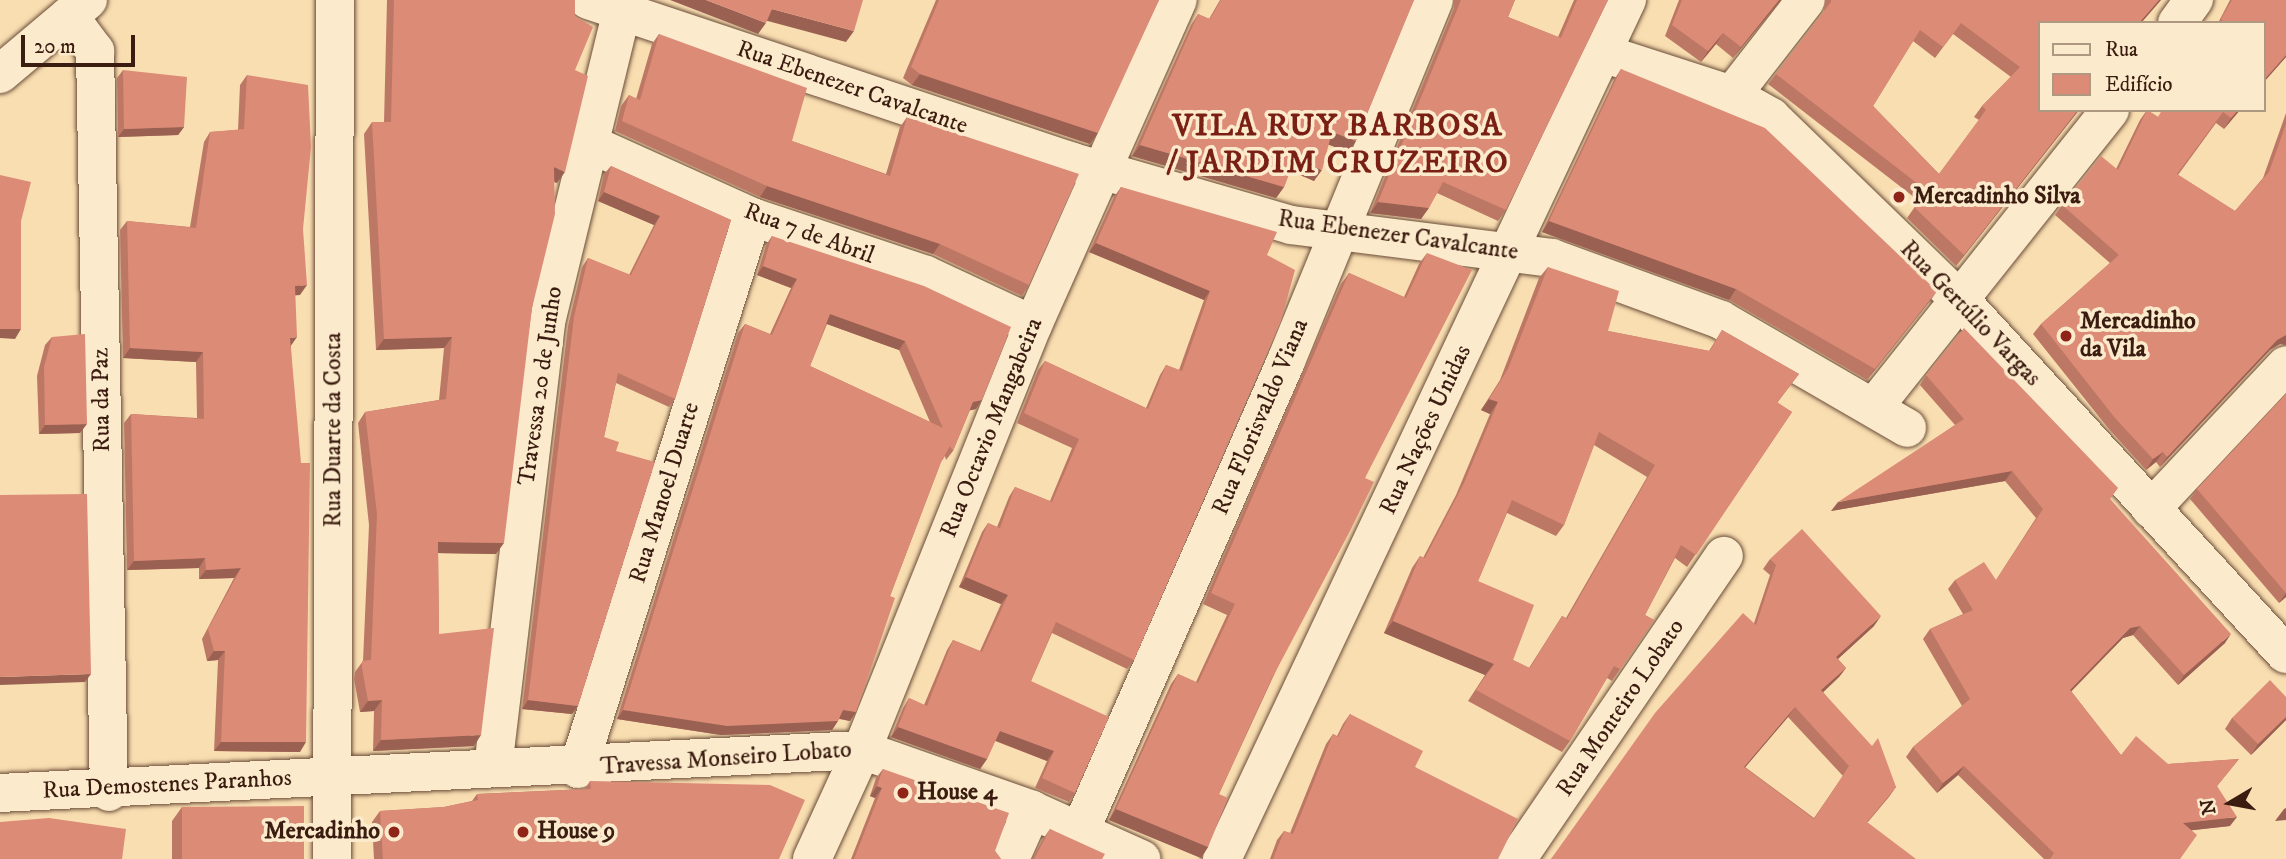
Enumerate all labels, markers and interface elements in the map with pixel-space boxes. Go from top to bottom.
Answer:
scale bar [24,21,138,65]
legend [2038,21,2265,112]
text: 20 m [34,34,76,60]
street label: Rua Ebenezer Cavalcante [733,35,971,141]
text: Rua [2105,37,2138,63]
text: Edifício [2105,72,2173,98]
district label: VILA RUY BARBOSA / JARDIM CRUZEIRO [1169,108,1507,183]
place label: Mercadinho Silva [1913,183,2080,211]
marker: Mercadinho Silva [1891,189,1907,205]
street label: Rua 7 de Abril [740,197,878,271]
street label: Rua Ebenezer Cavalcante [1276,205,1520,267]
street label: Rua Gertúlio Vargas [1893,235,2047,393]
street label: Travessa 20 de Junho [513,285,569,487]
place label: Mercadinho da Vila [2080,308,2196,364]
street label: Rua Octavio Mangabeira [935,314,1049,542]
street label: Rua Florisvaldo Viana [1207,315,1315,519]
marker: Mercadinho da Vila [2058,328,2074,344]
street label: Rua Duarte da Costa [320,332,348,528]
street label: Rua Nações Unidas [1374,340,1478,520]
street label: Rua da Paz [87,347,117,453]
street label: Rua Manoel Duarte [624,399,706,587]
street label: Rua Monteiro Lobato [1551,614,1691,802]
street label: Travessa Monseiro Lobato [599,736,853,782]
street label: Rua Demostenes Paranhos [42,764,292,806]
north arrow [2195,768,2265,838]
place label: House 4 [917,779,997,807]
marker: House 4 [895,785,911,801]
text: N [2196,797,2222,816]
place label: Mercadinho [264,818,380,846]
place label: House 9 [537,818,615,846]
marker: Mercadinho [386,824,402,840]
marker: House 9 [515,824,531,840]

